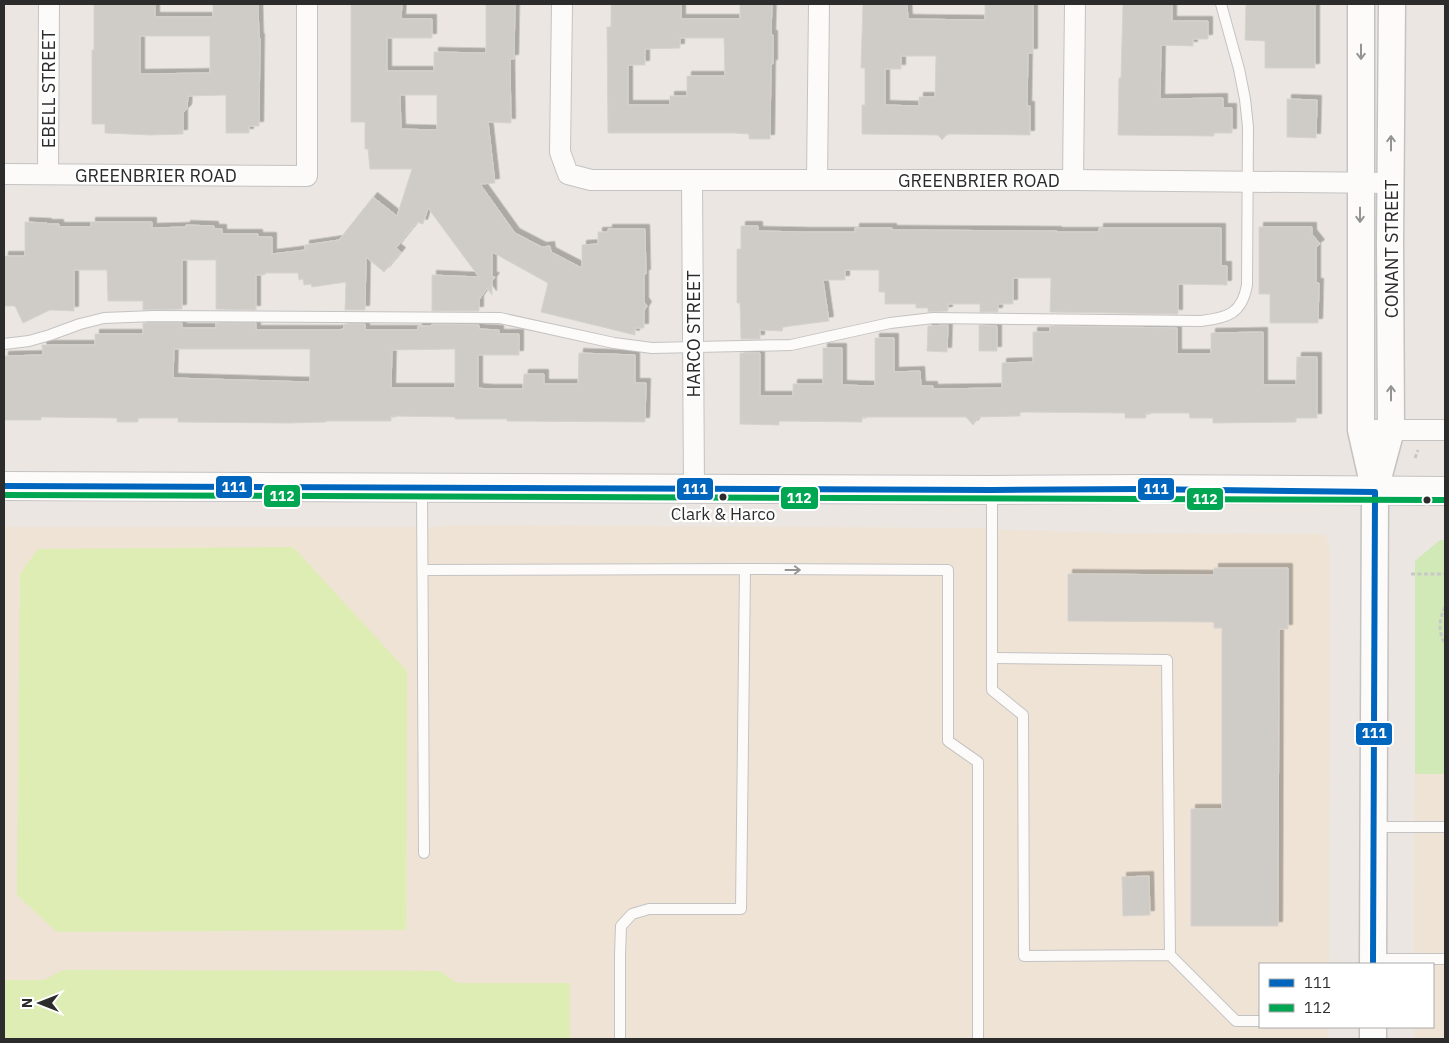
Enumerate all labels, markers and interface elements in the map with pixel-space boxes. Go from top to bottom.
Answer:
street label: EBELL STREET [37,30,60,148]
one-way arrow [1356,44,1366,60]
one-way arrow [1386,135,1396,151]
street label: GREENBRIER ROAD [75,164,237,187]
street label: GREENBRIER ROAD [898,169,1060,192]
street label: CONANT STREET [1380,180,1403,318]
one-way arrow [1355,206,1365,223]
street label: HARCO STREET [682,271,705,397]
one-way arrow [1386,385,1396,401]
line badge: 111 [215,475,253,499]
line badge: 111 [676,477,714,501]
line badge: 111 [1137,477,1175,501]
text: 111 [221,478,247,496]
text: 111 [682,480,708,498]
text: 111 [1143,480,1169,498]
line badge: 112 [263,484,301,508]
line badge: 112 [780,486,819,510]
text: 112 [269,487,295,505]
line badge: 112 [1186,487,1224,511]
text: 112 [786,489,812,507]
text: 112 [1192,490,1218,508]
marker: Clark & Harco [718,492,728,502]
unlabelled marker [1422,495,1432,505]
place label: Clark & Harco [671,503,775,525]
one-way arrow [785,565,801,575]
line badge: 111 [1355,722,1393,746]
text: 111 [1361,724,1387,742]
legend [1259,963,1434,1028]
text: 111 [1304,973,1331,992]
north arrow [15,978,65,1028]
text: N [18,998,36,1008]
text: 112 [1304,998,1331,1017]

